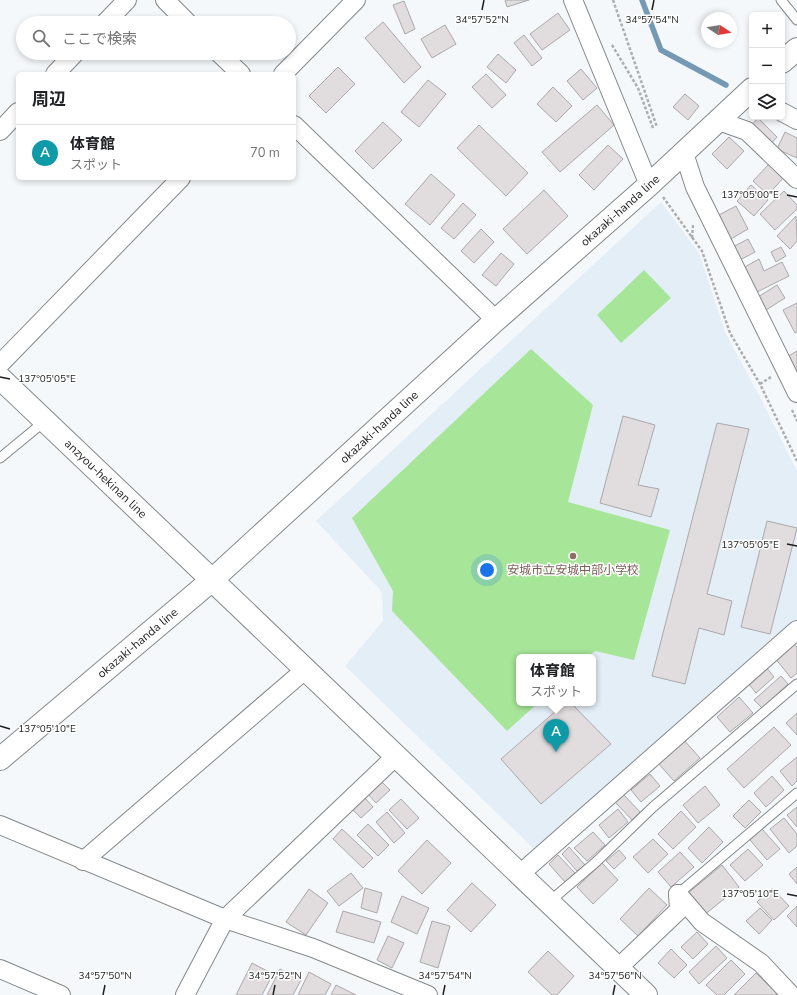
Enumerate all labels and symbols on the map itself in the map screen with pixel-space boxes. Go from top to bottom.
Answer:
north arrow [701,12,737,48]
text: 34°57'52"N [455,13,509,27]
text: 34°57'54"N [625,13,679,27]
street label: okazaki-handa line [577,171,663,250]
text: 137°05'00"E [721,188,779,202]
text: 137°05'05"E [18,372,76,386]
street label: okazaki-handa line [336,387,422,467]
street label: anzyou-hekinan line [61,436,150,522]
text: 137°05'05"E [721,538,779,552]
marker: 安城市立安城中部小学校 [568,551,578,561]
your location [477,560,497,580]
place label: 安城市立安城中部小学校 [507,562,639,578]
street label: okazaki-handa line [94,604,181,682]
pin: A [543,719,569,752]
text: 137°05'10"E [18,722,76,736]
text: 137°05'10"E [721,887,779,901]
text: 34°57'50"N [78,969,132,983]
text: 34°57'52"N [248,969,302,983]
text: 34°57'54"N [418,969,472,983]
text: 34°57'56"N [588,969,642,983]

